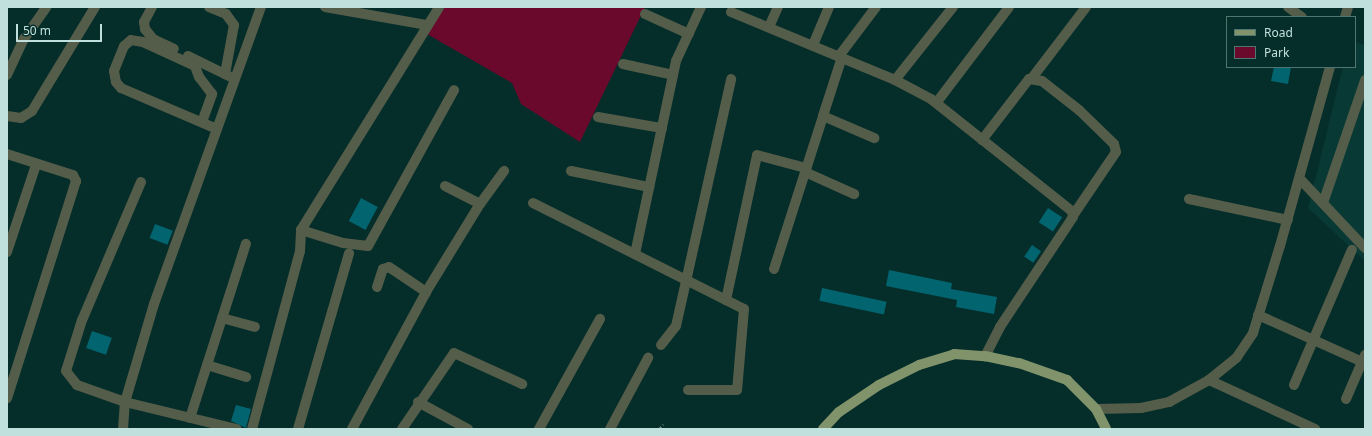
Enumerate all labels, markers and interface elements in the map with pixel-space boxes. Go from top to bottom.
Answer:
scale bar [18,16,104,42]
legend [1226,16,1356,68]
text: 50 m [23,22,51,39]
text: Road [1264,24,1293,41]
text: Park [1264,44,1289,61]

